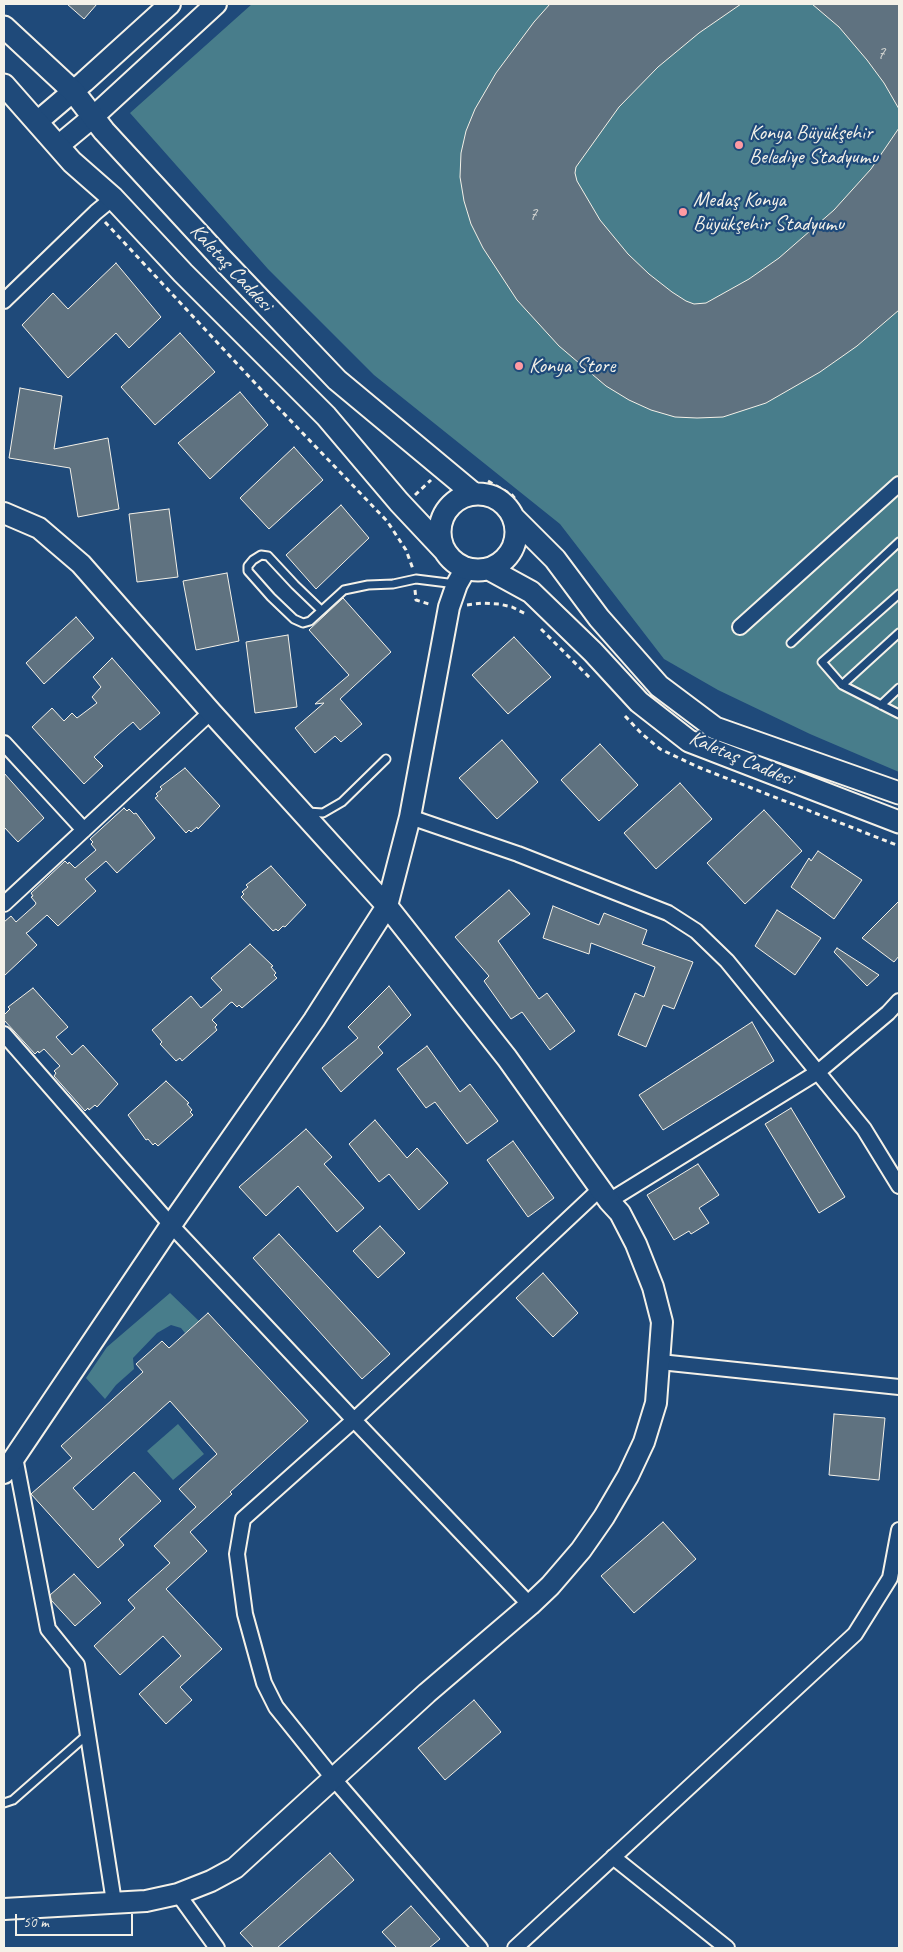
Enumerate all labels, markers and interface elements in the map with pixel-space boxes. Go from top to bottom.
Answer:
house number: 7 [877,43,885,65]
place label: Konya Büyükşehir Belediye Stadyumu [749,120,878,170]
marker: Konya Büyükşehir Belediye Stadyumu [733,139,745,151]
place label: Medaş Konya Büyükşehir Stadyumu [693,187,844,237]
house number: 7 [529,204,537,226]
marker: Medaş Konya Büyükşehir Stadyumu [677,206,689,218]
street label: Kaletaş Caddesi [184,219,278,317]
place label: Konya Store [529,353,615,379]
marker: Konya Store [513,360,525,372]
street label: Kaletaş Caddesi [685,726,797,792]
scale bar [18,1904,135,1936]
text: 50 m [23,1913,49,1932]

